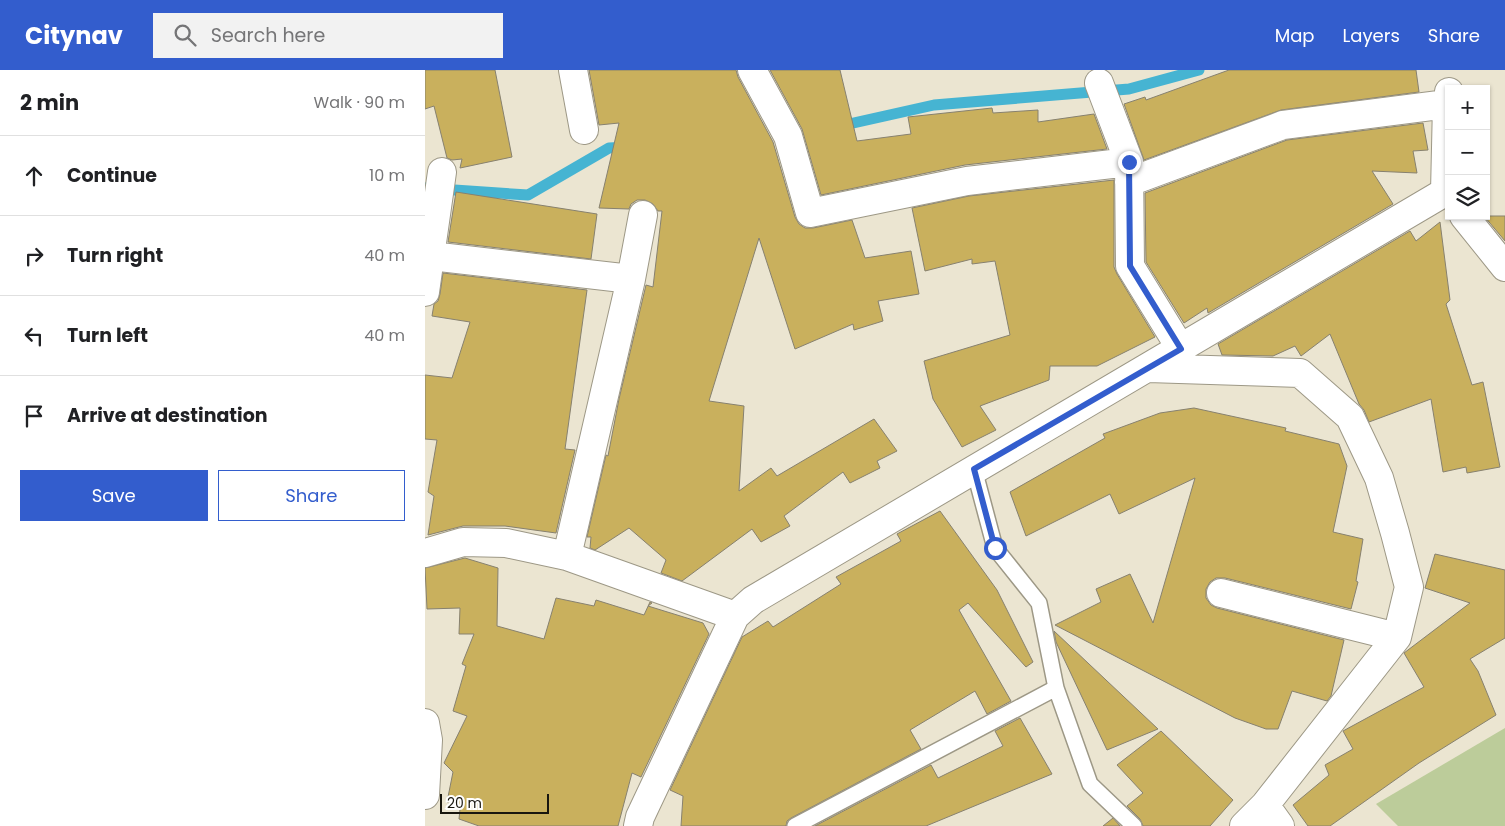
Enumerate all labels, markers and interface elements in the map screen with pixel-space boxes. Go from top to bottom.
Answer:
search box [153,13,503,58]
text: Citynav [25,19,123,52]
icon: search [171,21,199,49]
text: Search here [211,22,325,49]
text: Map [1275,23,1315,48]
text: Layers [1343,23,1400,48]
text: Share [1428,23,1480,48]
map controls [1445,85,1490,220]
button: + [1445,85,1490,130]
text: 2 min [20,88,79,117]
text: Walk · 90 m [314,91,405,114]
button: − [1445,130,1490,175]
route end [1118,151,1141,174]
icon: ahead [20,162,48,190]
text: Continue [67,162,157,189]
text: 10 m [369,164,405,187]
button: layers [1445,175,1490,220]
icon: right [20,242,48,270]
text: Turn right [67,242,163,269]
text: 40 m [364,244,405,267]
icon: left [20,322,48,350]
text: Turn left [67,322,148,349]
text: 40 m [364,324,405,347]
icon: arrive [20,402,48,430]
text: Arrive at destination [67,402,268,429]
button: Save [20,470,208,521]
button: Share [218,470,405,521]
route start [984,537,1007,560]
scale bar [440,791,549,814]
text: 20 m [447,793,482,813]

